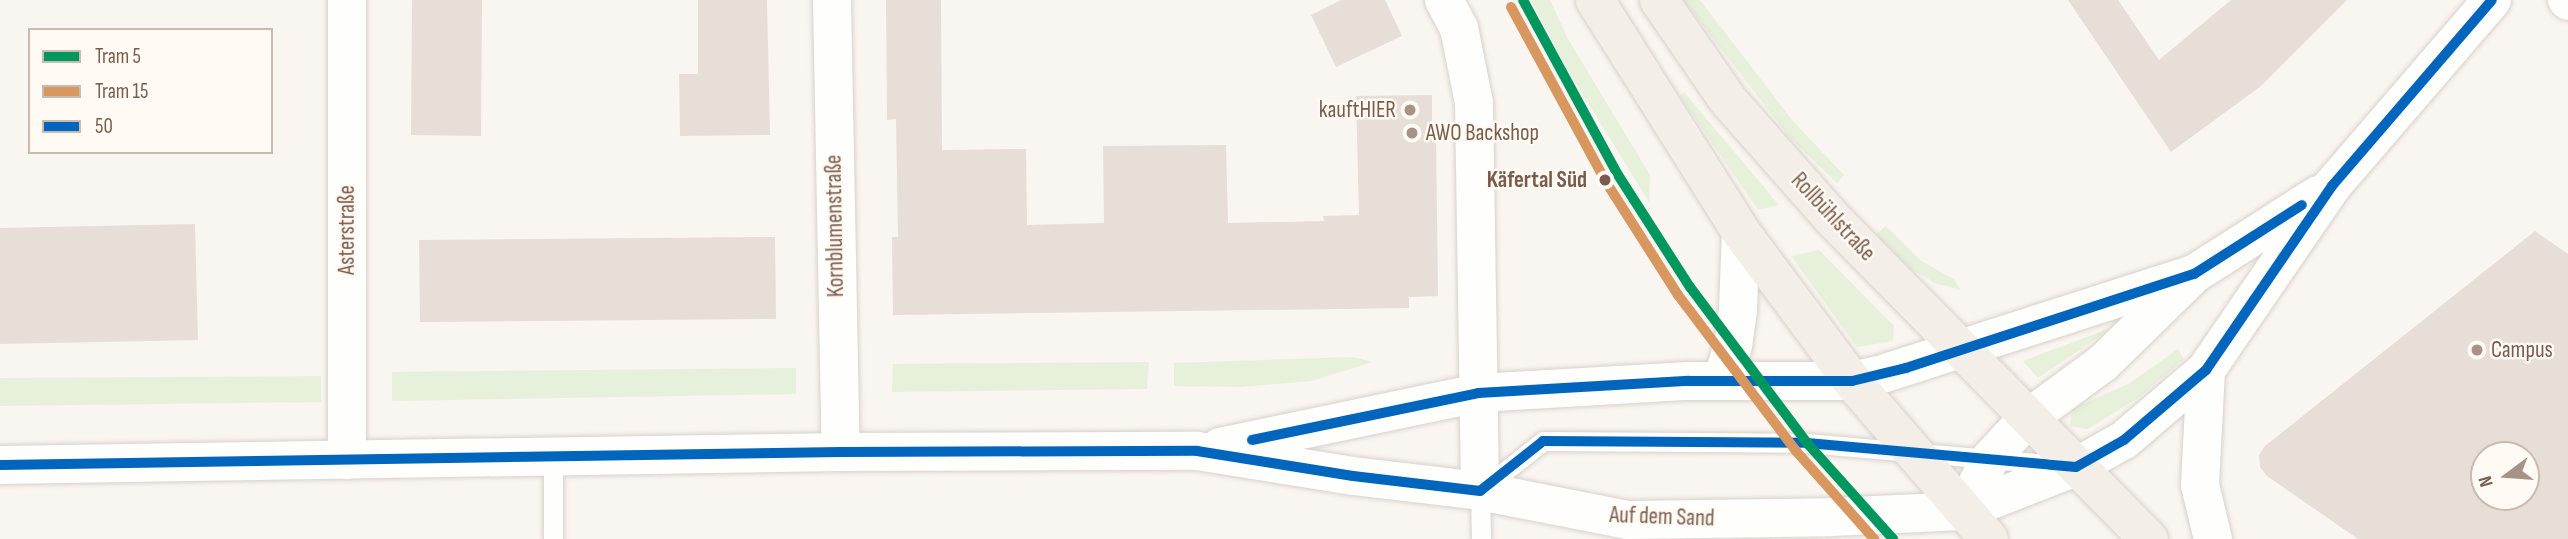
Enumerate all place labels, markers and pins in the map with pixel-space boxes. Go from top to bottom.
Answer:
place label: kauftHIER [1319,96,1396,124]
marker: kauftHIER [1402,102,1418,118]
place label: AWO Backshop [1426,119,1539,147]
marker: AWO Backshop [1404,125,1420,141]
place label: Käfertal Süd [1487,166,1587,194]
marker: Käfertal Süd [1593,168,1617,192]
place label: Campus [2491,336,2553,364]
marker: Campus [2469,342,2485,358]

